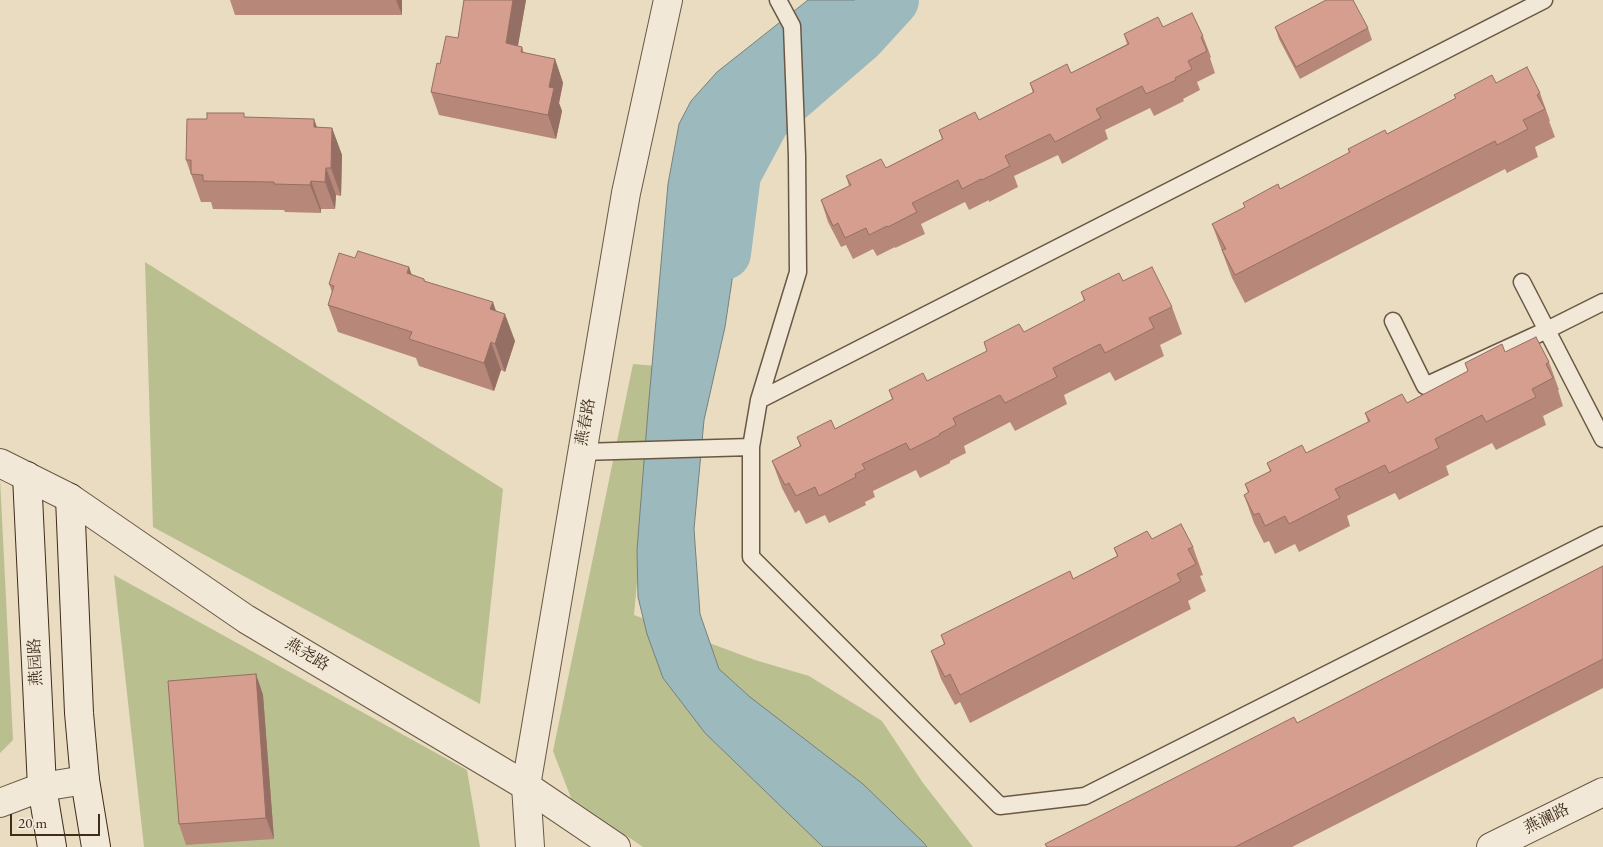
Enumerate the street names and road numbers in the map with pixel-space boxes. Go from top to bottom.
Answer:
street label: 燕春路 [572,397,600,447]
street label: 燕尧路 [281,634,333,676]
street label: 燕园路 [25,638,47,686]
street label: 燕澜路 [1521,800,1573,838]

